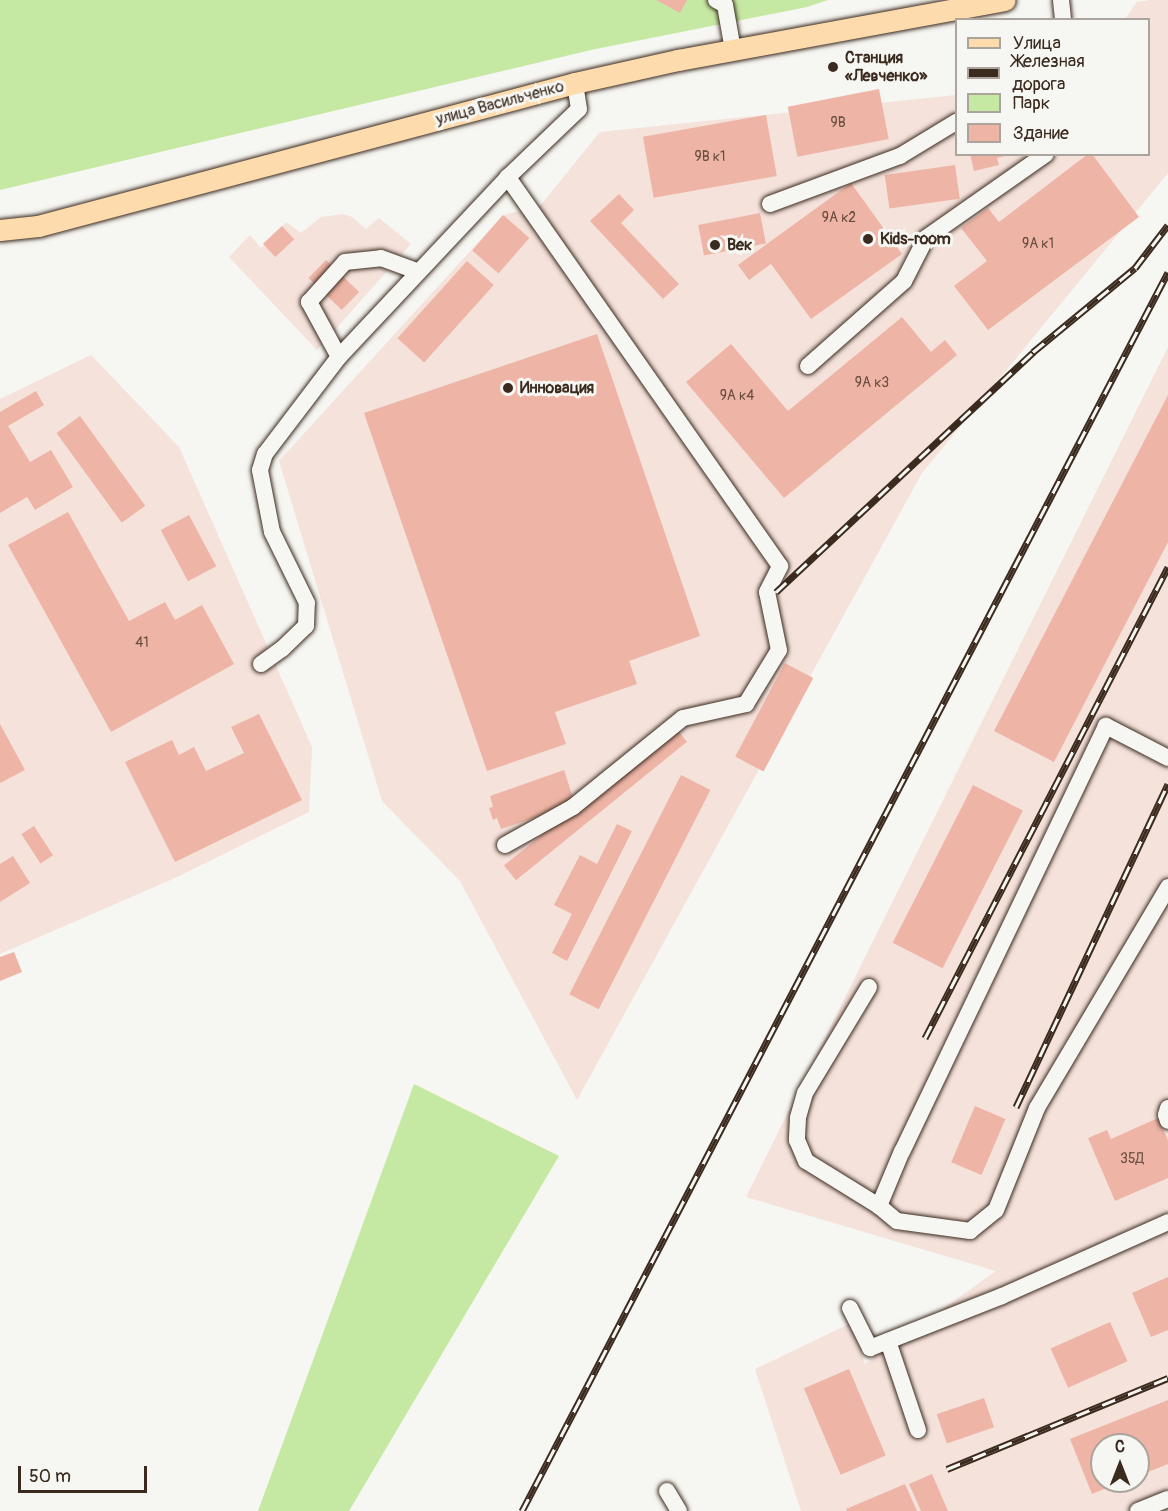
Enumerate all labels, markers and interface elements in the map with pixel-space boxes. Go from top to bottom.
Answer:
legend [955,18,1150,156]
text: Улица [1013,32,1061,55]
place label: Станция «Левченко» [845,48,927,86]
text: Железная дорога [1012,50,1085,96]
marker: Станция «Левченко» [826,60,840,74]
street label: улица Васильченко [434,77,566,129]
text: Парк [1013,92,1050,115]
house number: 9В [830,115,846,131]
text: Здание [1013,122,1069,145]
house number: 9В к1 [695,149,725,165]
house number: 9А к2 [822,210,856,226]
place label: Kids-room [880,229,951,249]
marker: Kids-room [861,232,875,246]
place label: Век [727,235,752,255]
house number: 9А к1 [1022,236,1054,252]
marker: Век [708,238,722,252]
house number: 9А к3 [855,375,889,391]
place label: Инновация [520,378,594,398]
marker: Инновация [501,381,515,395]
house number: 9А к4 [720,388,754,404]
house number: 41 [135,635,149,651]
house number: 35Д [1120,1151,1144,1167]
north arrow [1090,1433,1150,1493]
text: С [1115,1437,1125,1457]
scale bar [21,1454,150,1492]
text: 50 m [29,1465,71,1488]

